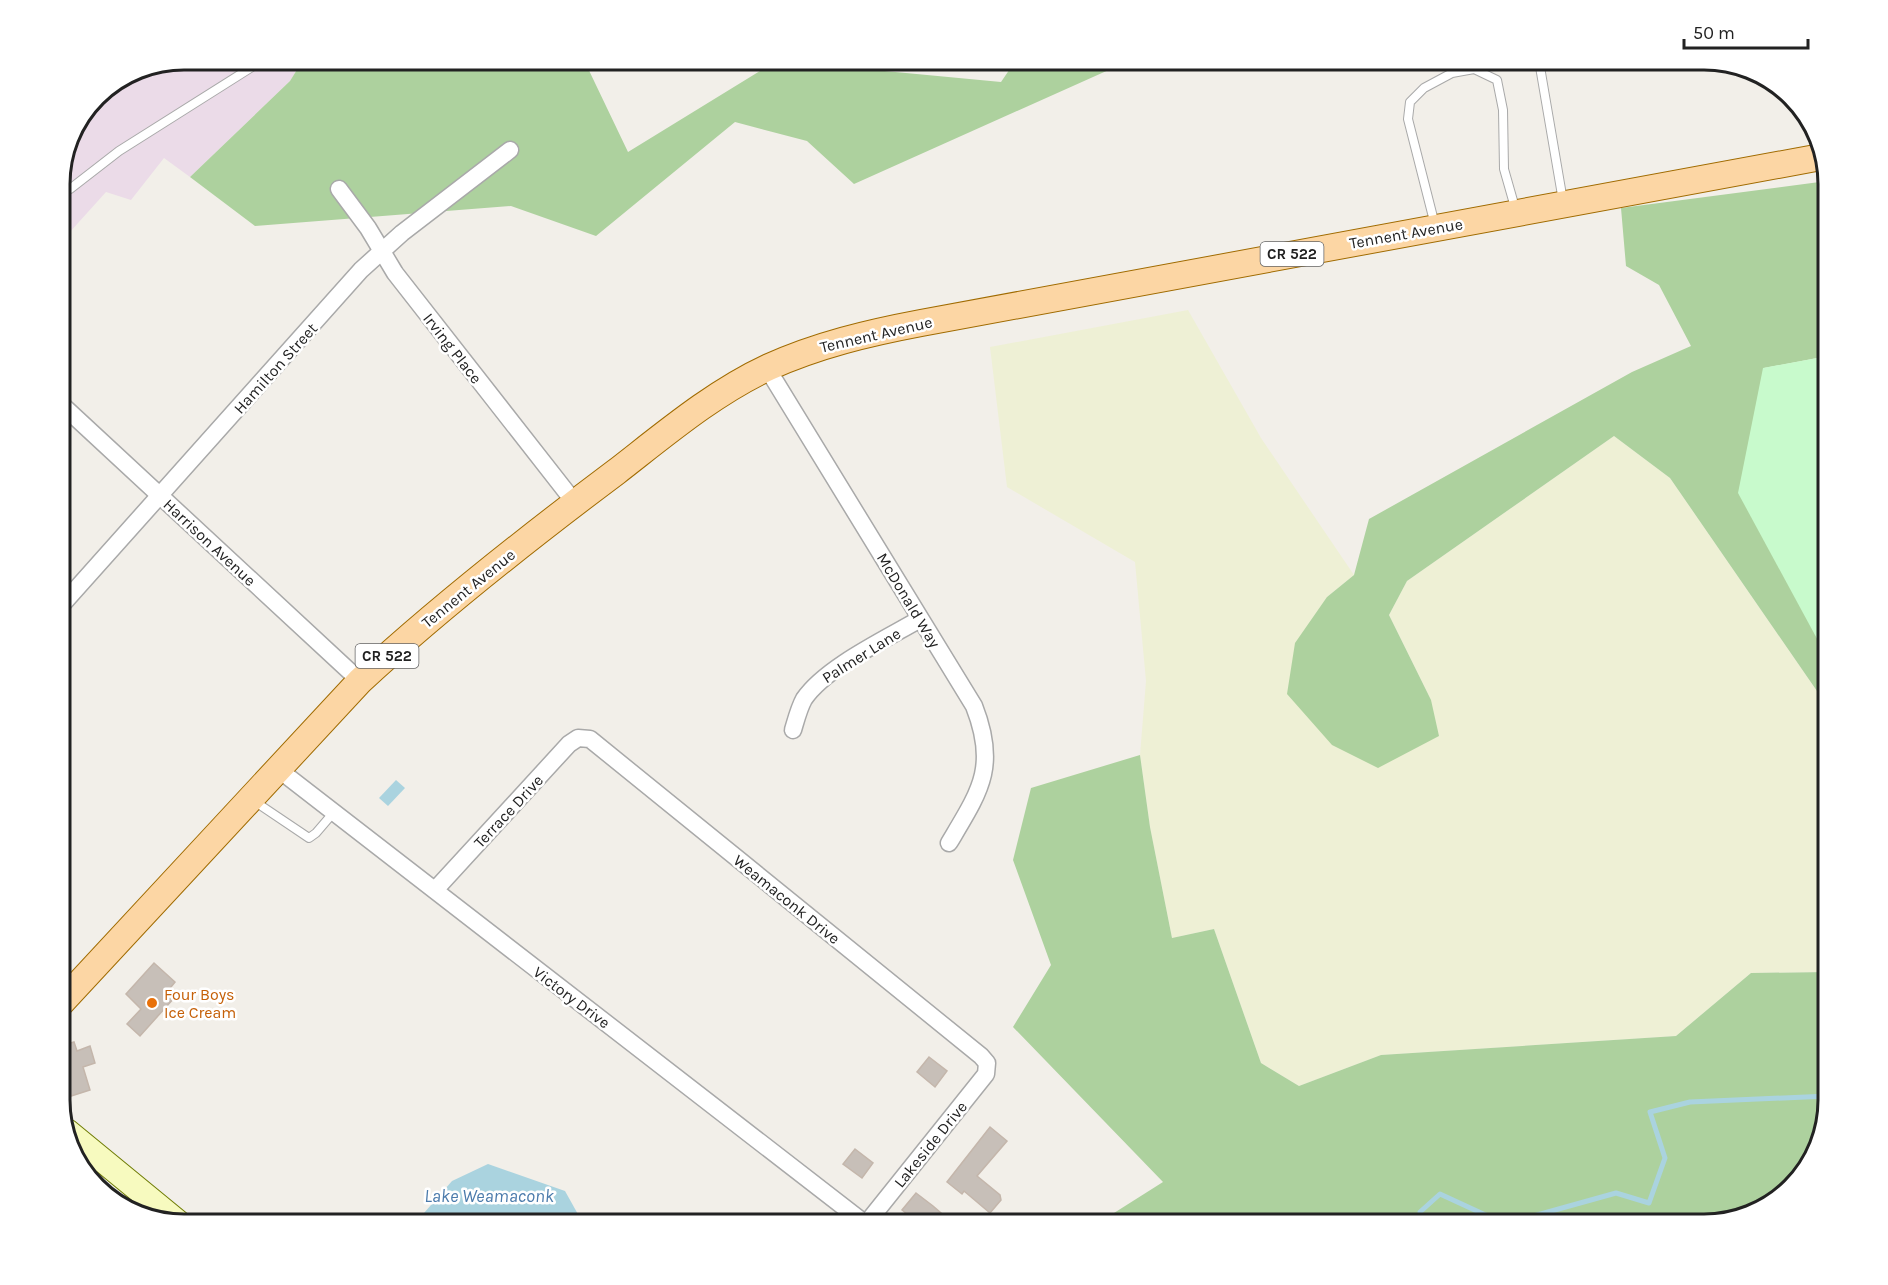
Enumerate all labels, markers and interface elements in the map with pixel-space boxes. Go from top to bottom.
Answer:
scale bar [1684,12,1808,50]
text: 50 m [1693,22,1735,44]
street label: Tennent Avenue [1348,214,1464,253]
road number: CR 522 [1260,242,1324,266]
street label: Irving Place [419,309,486,387]
street label: Tennent Avenue [818,312,934,357]
street label: Hamilton Street [230,319,321,418]
street label: Harrison Avenue [160,495,260,590]
street label: Tennent Avenue [418,545,519,632]
street label: McDonald Way [873,549,945,652]
street label: Palmer Lane [818,624,904,687]
road number: CR 522 [356,644,418,668]
street label: Terrace Drive [470,771,547,852]
street label: Weamaconk Drive [730,851,844,948]
street label: Victory Drive [530,962,614,1032]
place label: Four Boys Ice Cream [164,985,236,1022]
marker: Four Boys Ice Cream [145,996,159,1010]
street label: Lakeside Drive [890,1097,971,1191]
water label: Lake Weamaconk [424,1185,555,1207]

